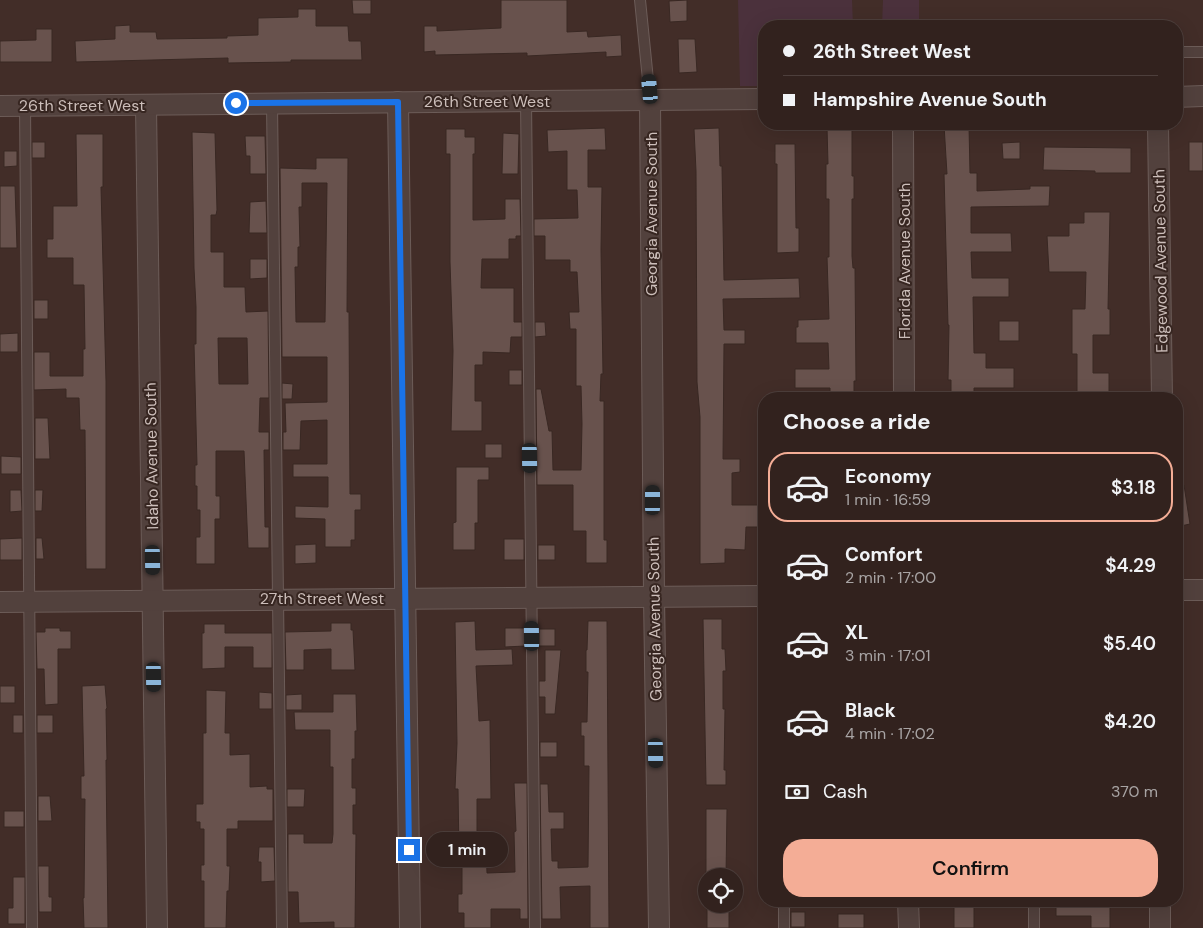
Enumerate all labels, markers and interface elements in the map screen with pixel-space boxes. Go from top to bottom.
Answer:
text: 26th Street West [813,39,971,64]
car [641,73,658,105]
text: Hampshire Avenue South [813,87,1047,112]
street label: 26th Street West [424,91,550,112]
route start [225,92,247,114]
street label: 26th Street West [19,95,145,116]
street label: Georgia Avenue South [641,132,662,296]
street label: Edgewood Avenue South [1148,169,1173,353]
street label: Florida Avenue South [894,183,915,339]
street label: Idaho Avenue South [140,382,163,530]
text: Choose a ride [783,407,931,436]
car [522,443,537,473]
text: Economy [845,464,932,489]
icon: car [785,465,830,510]
text: $3.18 [1111,475,1156,500]
car [645,485,660,515]
text: 1 min · 16:59 [845,489,931,510]
street label: Georgia Avenue South [643,537,666,701]
text: Comfort [845,542,923,567]
icon: car [785,543,830,588]
car [145,545,160,575]
text: $4.29 [1105,553,1156,578]
text: 2 min · 17:00 [845,567,936,588]
street label: 27th Street West [260,588,384,609]
text: XL [845,620,868,645]
car [524,621,539,651]
icon: car [785,621,830,666]
text: $5.40 [1103,631,1156,656]
text: 3 min · 17:01 [845,645,930,666]
car [146,662,161,692]
text: Black [845,698,896,723]
icon: car [785,699,830,744]
text: $4.20 [1104,709,1156,734]
text: 4 min · 17:02 [845,723,935,744]
car [648,738,663,768]
icon: cash [783,778,811,806]
text: Cash [823,779,867,804]
text: 370 m [1111,781,1158,802]
callout: 1 min [426,832,509,868]
route end [398,839,420,861]
text: 1 min [448,839,486,860]
button: Confirm [783,839,1158,897]
map controls [698,868,743,913]
button: locate [698,868,743,913]

